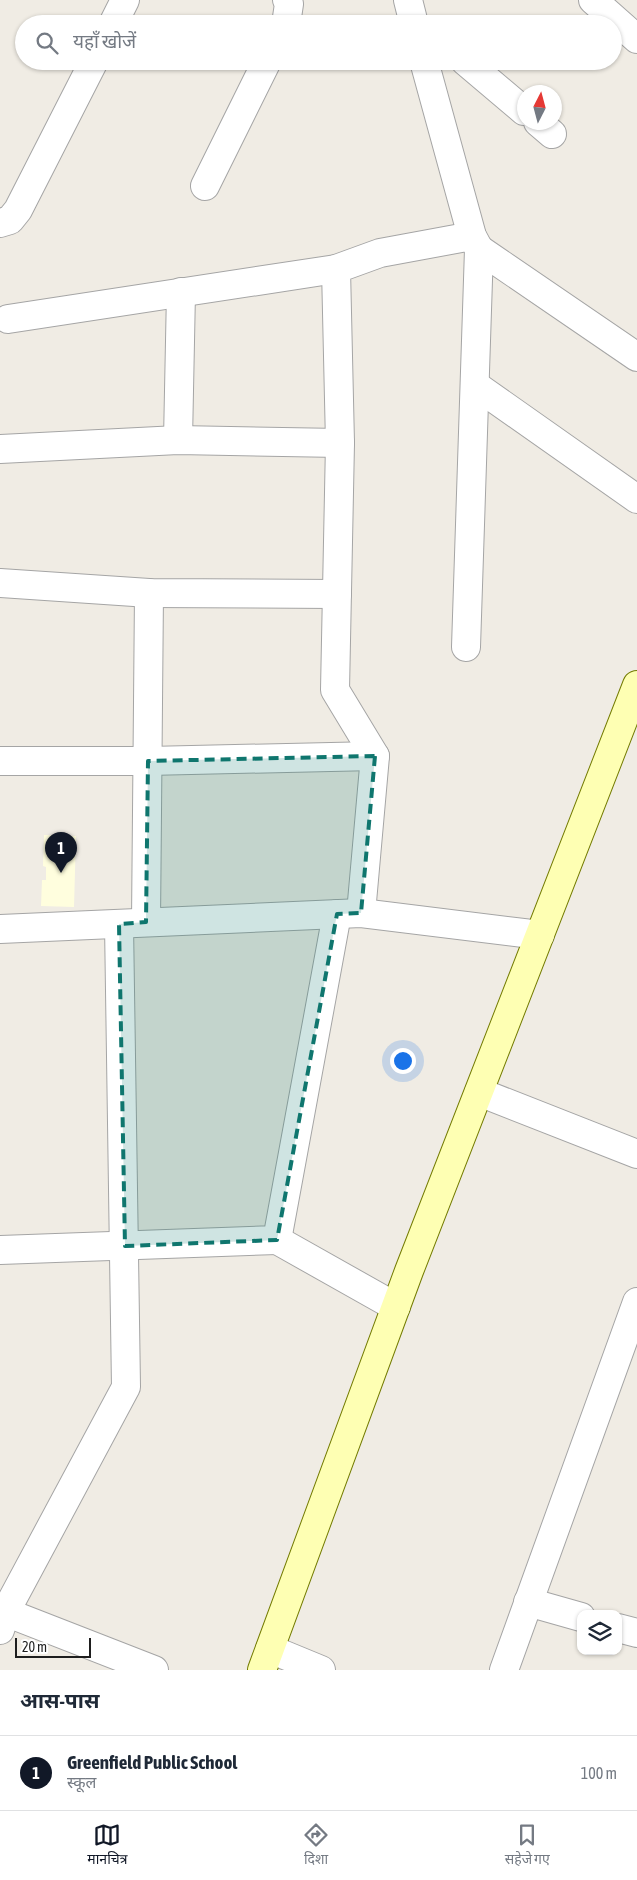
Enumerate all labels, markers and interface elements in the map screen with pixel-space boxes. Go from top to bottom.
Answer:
search box [15,15,622,70]
icon: search [33,29,61,57]
text: यहाँ खोजें [73,30,136,52]
north arrow [517,85,562,130]
pin: 1 [45,832,77,873]
your location [390,1048,416,1074]
map controls [577,1610,622,1655]
button: layers [577,1610,622,1655]
scale bar [15,1635,91,1658]
text: 20 m [22,1639,47,1655]
text: आस-पास [20,1688,99,1712]
text: Greenfield Public School [67,1751,237,1773]
text: 1 [32,1764,40,1782]
text: 100 m [581,1764,617,1782]
text: स्कूल [67,1773,96,1791]
tab: मानचित्र [87,1821,127,1870]
tab: दिशा [302,1821,330,1870]
tab: सहेजे गए [505,1821,550,1870]

